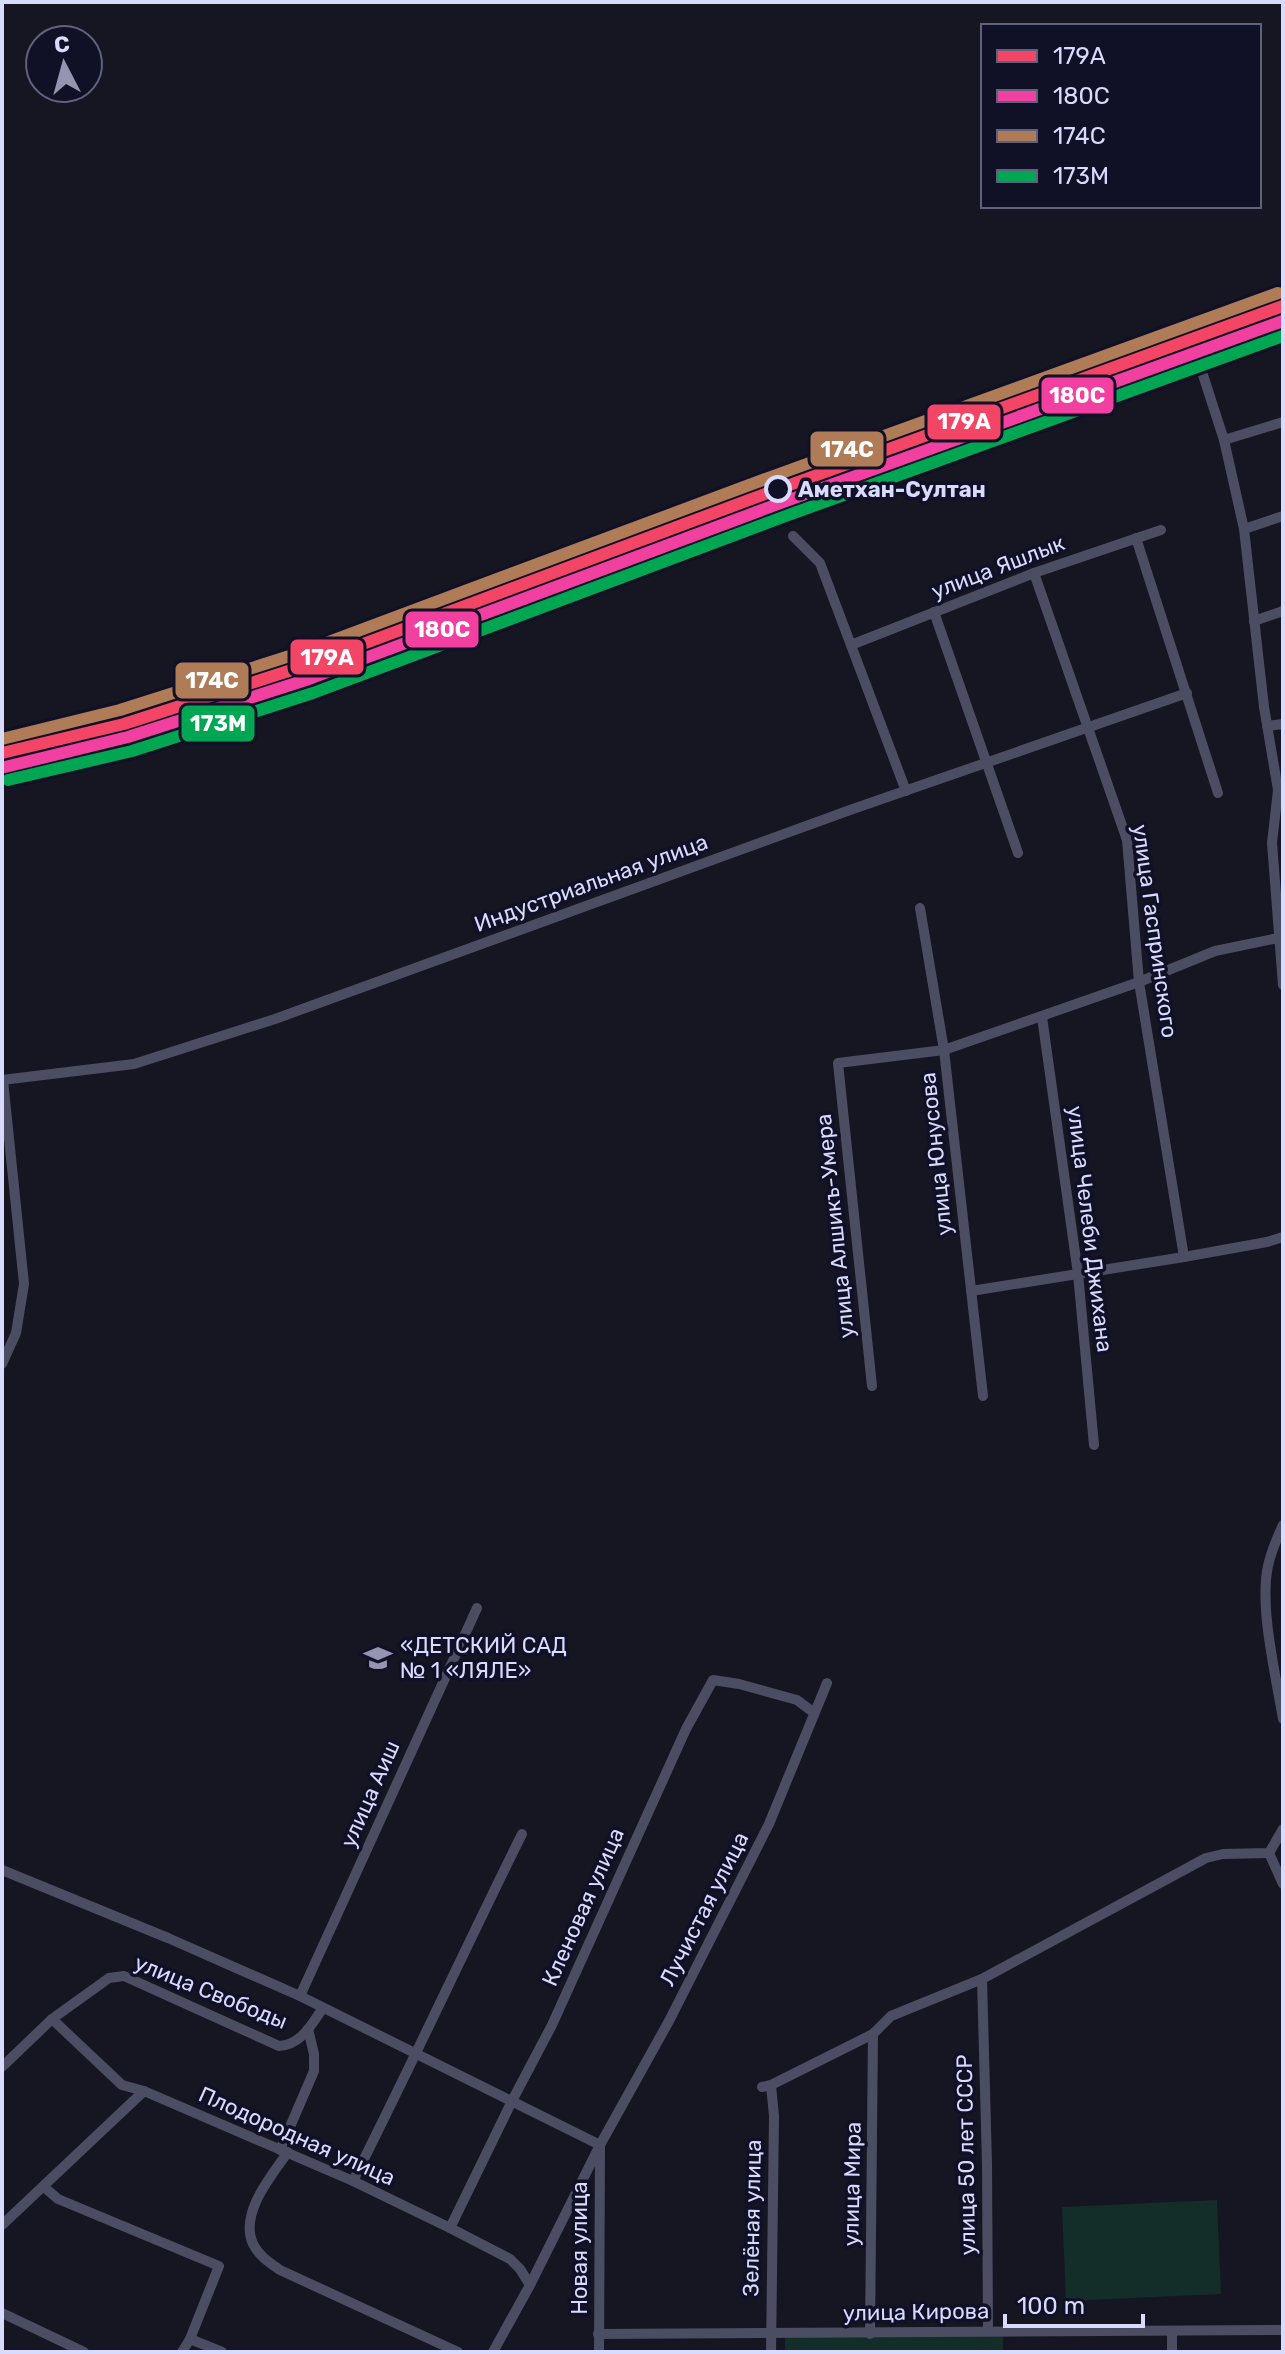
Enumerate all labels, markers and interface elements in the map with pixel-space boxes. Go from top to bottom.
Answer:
north arrow [24,24,104,104]
legend [981,24,1261,208]
text: С [53,30,71,59]
text: 179А [1053,42,1106,70]
text: 180С [1053,82,1110,110]
text: 174С [1053,122,1106,150]
text: 173М [1053,162,1109,190]
line badge: 180С [1040,376,1115,415]
text: 180С [1049,382,1105,409]
line badge: 179А [926,403,1002,441]
text: 179А [937,408,991,435]
line badge: 174С [809,430,885,468]
text: 174С [820,436,874,463]
marker: Аметхан-Султан [765,476,791,502]
place label: Аметхан-Султан [798,476,986,503]
street label: улица Яшлык [928,529,1069,605]
line badge: 180С [404,610,480,649]
text: 180С [414,616,470,643]
line badge: 179А [289,638,365,676]
text: 179А [300,644,354,671]
line badge: 174С [174,661,250,700]
text: 174С [185,667,239,694]
line badge: 173М [180,704,256,743]
text: 173М [190,710,246,737]
street label: улица Гаспринского [1127,823,1183,1039]
street label: Индустриальная улица [471,828,711,938]
street label: улица Юнусова [914,1071,958,1237]
street label: улица Челеби Джихана [1061,1104,1119,1354]
street label: улица Алшикъ-Умера [810,1112,860,1340]
place label: «ДЕТСКИЙ САД № 1 «ЛЯЛЕ» [400,1632,567,1684]
school or university icon: «ДЕТСКИЙ САД № 1 «ЛЯЛЕ» [363,1643,393,1673]
street label: улица Аиш [334,1736,406,1852]
street label: Кленовая улица [536,1824,630,1990]
street label: Лучистая улица [654,1827,754,1991]
street label: улица Свободы [131,1949,291,2035]
street label: улица 50 лет СССР [951,2054,981,2256]
street label: Плодородная улица [195,2081,399,2191]
street label: улица Мира [837,2121,867,2247]
street label: Зелёная улица [737,2139,767,2297]
street label: Новая улица [566,2181,593,2315]
scale bar [1005,2278,1143,2328]
text: 100 m [1017,2292,1085,2320]
street label: улица Кирова [843,2297,989,2327]

